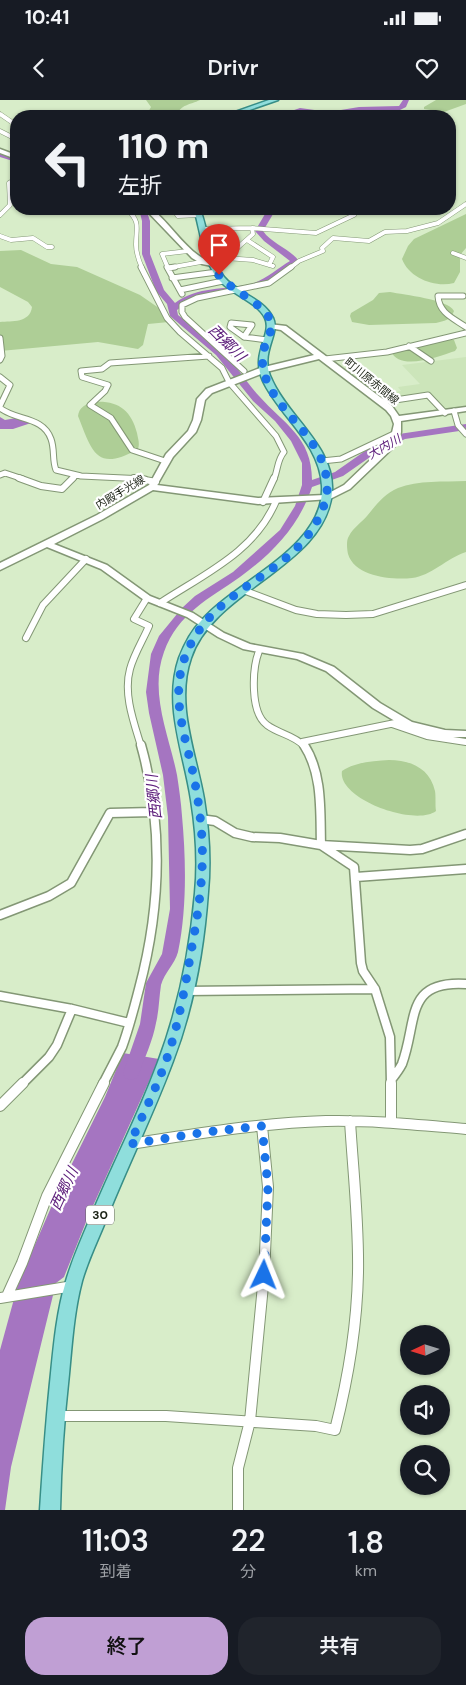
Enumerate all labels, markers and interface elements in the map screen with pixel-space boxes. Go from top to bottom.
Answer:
text: 10:41 [25,5,69,30]
text: Drivr [208,53,258,82]
icon: back [25,54,53,82]
icon: heart [413,54,441,82]
text: 110 m [118,123,209,169]
icon: left [35,130,100,195]
text: 左折 [118,171,162,200]
pin [198,224,240,275]
icon: arrive [205,231,233,259]
water label: 西郷川 [204,320,251,367]
street label: 町川原赤間線 [342,355,402,407]
water label: 大内川 [364,430,405,463]
street label: 内殿手光線 [93,472,147,512]
water label: 西郷川 [141,772,166,820]
water label: 西郷川 [45,1163,83,1214]
road number: 30 [86,1206,114,1224]
position arrow [237,1248,289,1300]
north arrow [400,1325,450,1375]
map controls [400,1325,450,1495]
button: sound [400,1385,450,1435]
button: search [400,1445,450,1495]
text: 11:03 [82,1521,149,1560]
text: 22 [231,1521,266,1560]
text: 1.8 [348,1523,384,1562]
text: km [355,1560,377,1581]
text: 到着 [100,1561,132,1582]
text: 分 [240,1561,256,1582]
button: 終了 [25,1617,228,1675]
button: 共有 [238,1617,441,1675]

